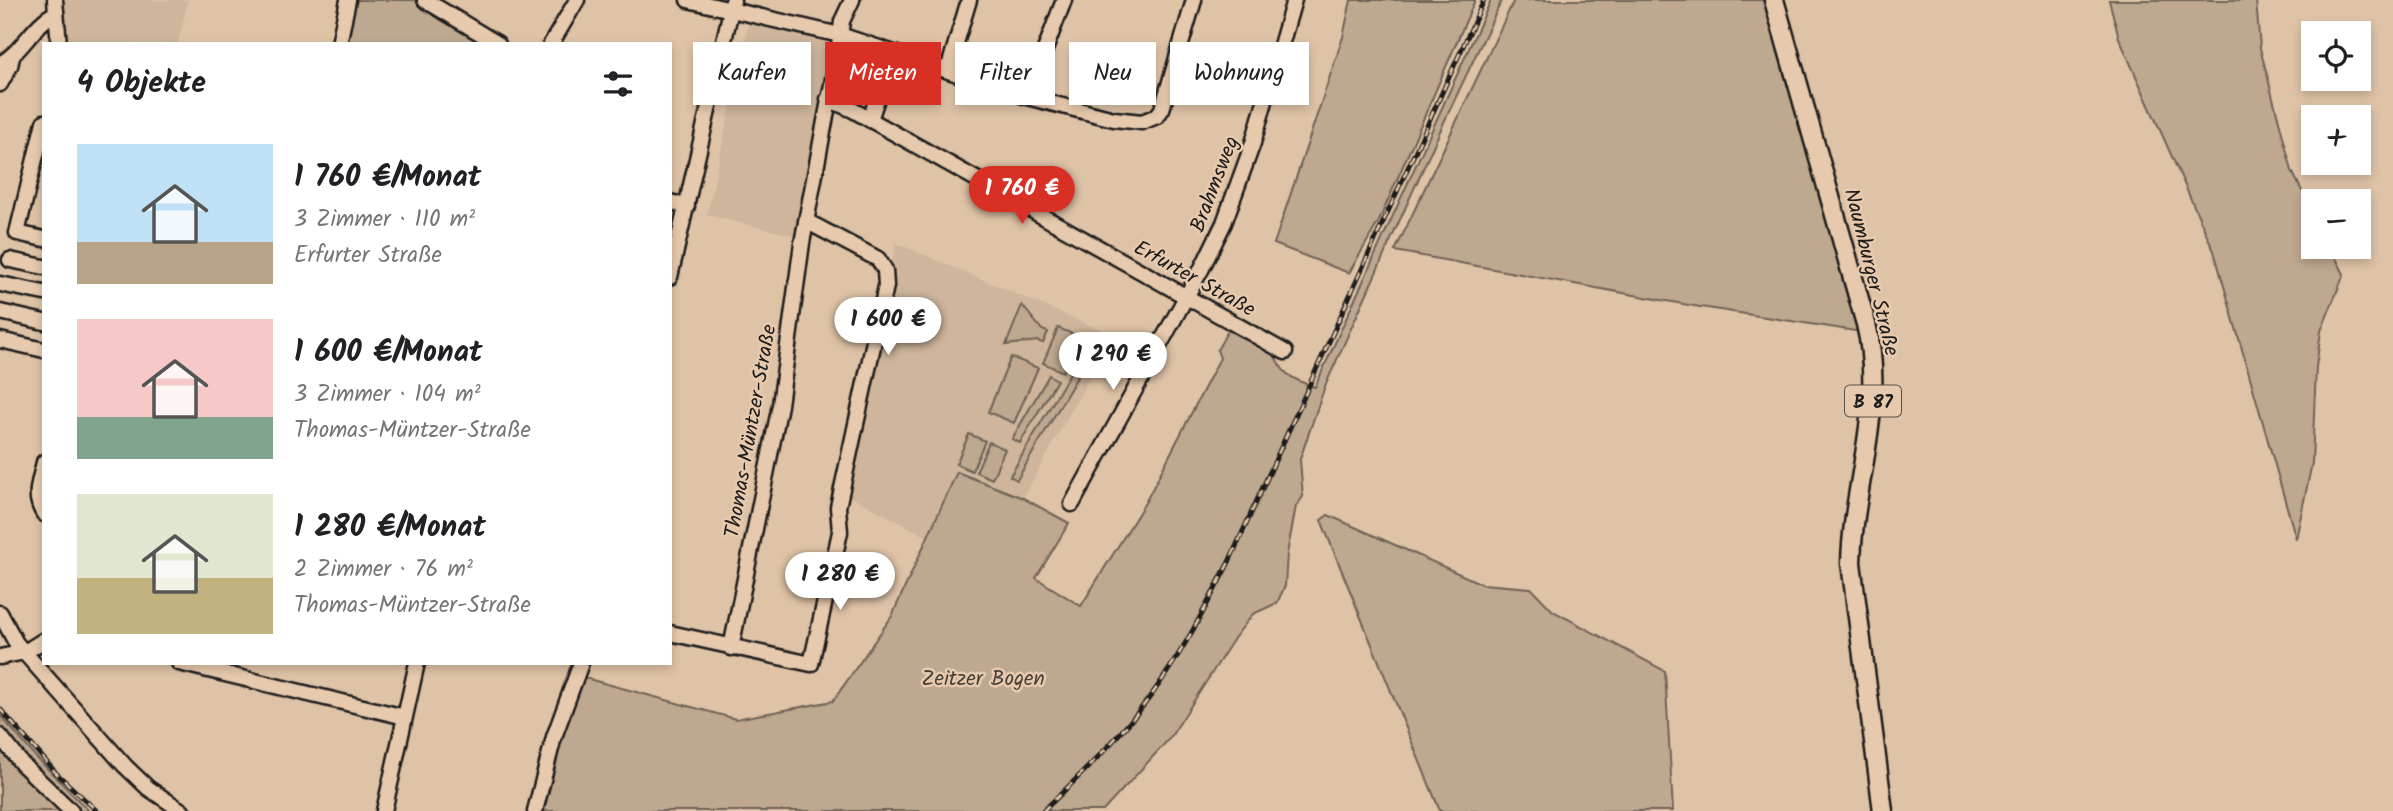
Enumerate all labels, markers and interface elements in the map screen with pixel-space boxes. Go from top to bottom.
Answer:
map controls [2301,21,2371,259]
button: locate [2301,21,2371,91]
chip: Kaufen [693,42,811,105]
chip: Mieten [825,42,941,105]
chip: Filter [955,42,1055,105]
chip: Neu [1069,42,1156,105]
chip: Wohnung [1170,42,1309,105]
text: 4 Objekte [77,60,206,108]
icon: filters [599,65,637,103]
button: + [2301,105,2371,175]
street label: Brahmsweg [1182,132,1249,237]
text: 1 760 €/Monat [294,154,481,202]
pin: 1 760 € [957,166,1087,226]
text: 1 760 € [985,171,1059,207]
icon: home [133,172,217,256]
street label: Naumburger Straße [1834,185,1907,360]
button: − [2301,189,2371,259]
text: 3 Zimmer · 110 m² [294,202,475,238]
street label: Erfurter Straße [1127,232,1262,327]
text: Erfurter Straße [294,238,442,274]
pin: 1 600 € [823,298,953,357]
text: 1 600 € [850,302,926,338]
street label: Thomas-Müntzer-Straße [716,321,787,541]
text: 1 600 €/Monat [294,329,483,377]
pin: 1 290 € [1048,332,1178,392]
text: 1 290 € [1075,337,1151,373]
icon: home [133,347,217,431]
text: 3 Zimmer · 104 m² [294,377,481,413]
road number: B 87 [1845,386,1901,416]
text: Thomas-Müntzer-Straße [294,413,531,449]
text: 1 280 €/Monat [294,504,486,552]
icon: home [133,522,217,606]
text: 2 Zimmer · 76 m² [294,552,473,588]
pin: 1 280 € [775,552,905,612]
text: 1 280 € [801,557,879,593]
text: Thomas-Müntzer-Straße [294,588,531,624]
park label: Zeitzer Bogen [921,663,1045,696]

